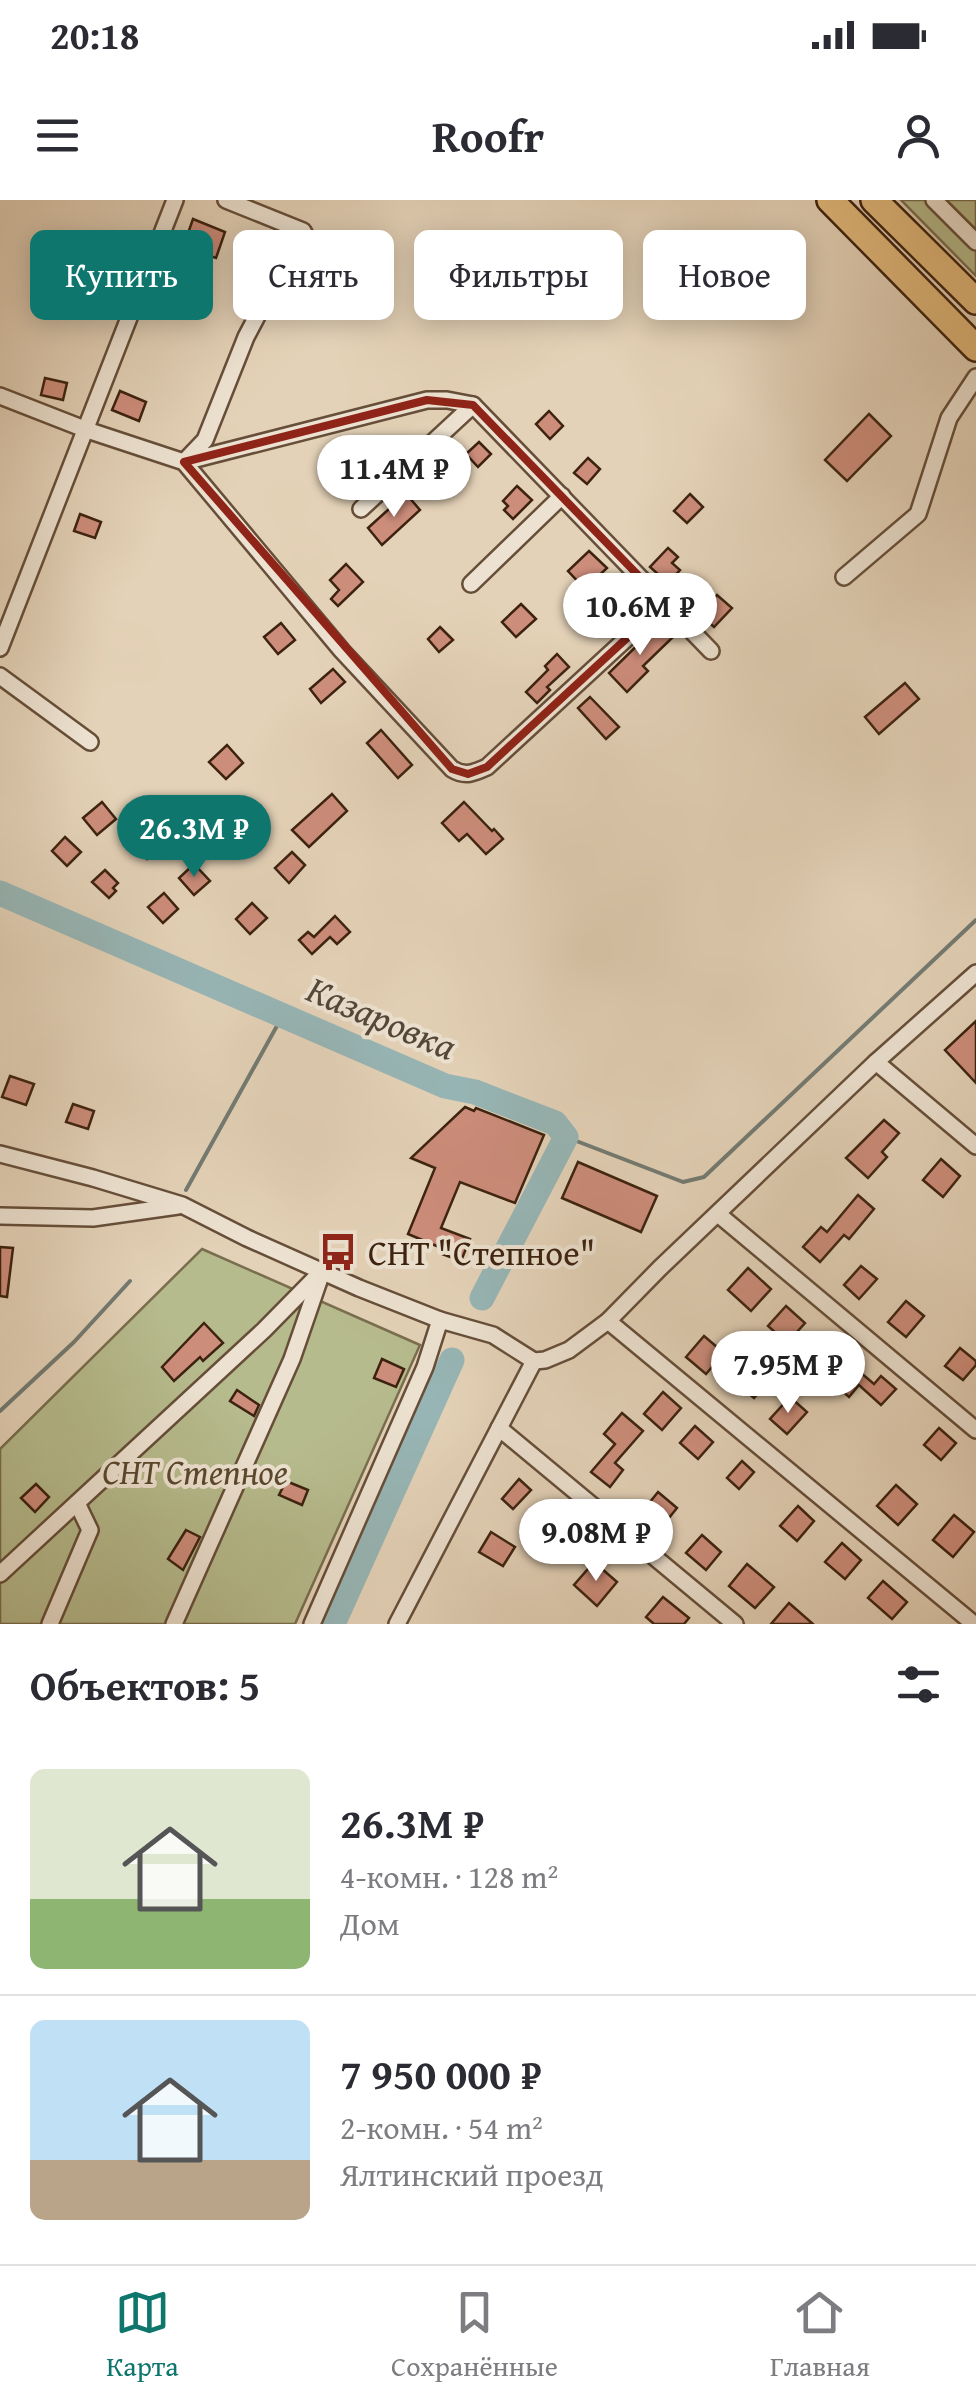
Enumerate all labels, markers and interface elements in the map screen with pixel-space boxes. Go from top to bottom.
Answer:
text: 20:18 [50,7,140,63]
text: Roofr [432,103,544,168]
icon: menu [30,108,85,163]
icon: person [891,108,946,163]
chip: Купить [30,230,213,320]
chip: Снять [233,230,394,320]
chip: Фильтры [414,230,623,320]
chip: Новое [643,230,806,320]
pin: 11.4M ₽ [302,435,486,520]
text: 11.4M ₽ [339,444,449,491]
pin: 10.6M ₽ [548,573,732,658]
text: 10.6M ₽ [585,582,695,629]
pin: 26.3M ₽ [102,795,286,880]
text: 26.3M ₽ [139,804,249,851]
water label: Казаровка [299,960,466,1074]
place label: СНТ "Степное" [368,1227,595,1278]
bus stop icon: СНТ "Степное" [317,1231,359,1273]
pin: 7.95M ₽ [696,1331,880,1416]
text: 7.95M ₽ [733,1340,843,1387]
park label: СНТ Степное [102,1446,288,1497]
pin: 9.08M ₽ [504,1499,688,1584]
text: 9.08M ₽ [541,1508,651,1555]
text: Объектов: 5 [30,1654,260,1715]
icon: filters [891,1657,946,1712]
text: 26.3M ₽ [340,1792,484,1853]
icon: home [110,1809,230,1929]
text: 4-комн. · 128 m² [340,1853,558,1900]
text: Дом [340,1900,400,1947]
text: 7 950 000 ₽ [340,2043,542,2104]
icon: home [110,2060,230,2180]
text: 2-комн. · 54 m² [340,2104,543,2151]
text: Ялтинский проезд [340,2151,603,2198]
tab: Карта [106,2285,179,2386]
tab: Сохранённые [391,2285,558,2386]
tab: Главная [770,2285,870,2386]

